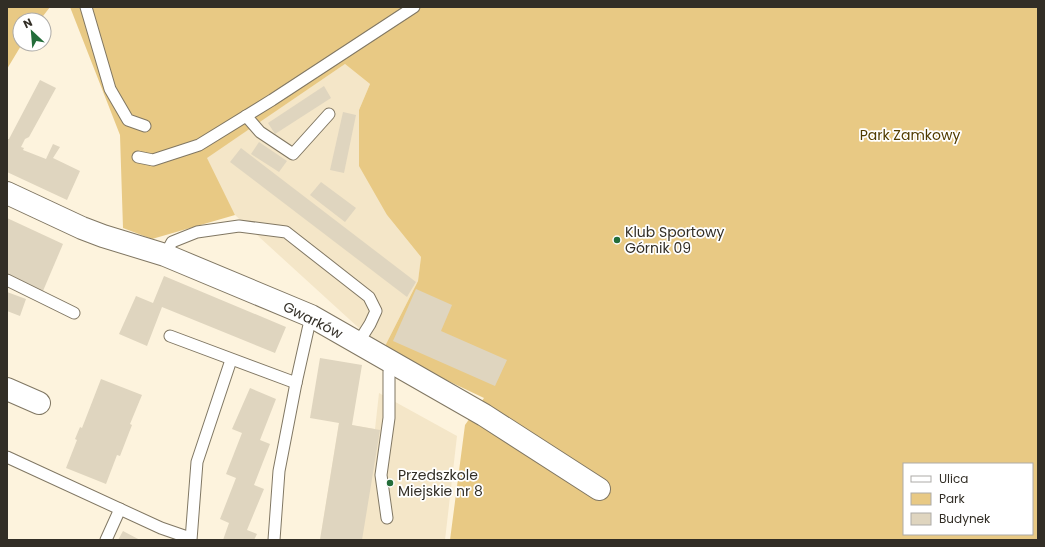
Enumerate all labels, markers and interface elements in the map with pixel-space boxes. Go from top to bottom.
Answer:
north arrow [12,12,52,52]
text: N [20,14,35,32]
park label: Park Zamkowy [860,125,960,145]
place label: Klub Sportowy Górnik 09 [625,222,724,258]
marker: Klub Sportowy Górnik 09 [612,235,622,245]
street label: Gwarków [280,296,347,344]
legend [903,463,1033,535]
place label: Przedszkole Miejskie nr 8 [398,465,483,501]
text: Ulica [939,470,968,487]
marker: Przedszkole Miejskie nr 8 [385,478,395,488]
text: Park [939,490,966,507]
text: Budynek [939,510,991,527]

